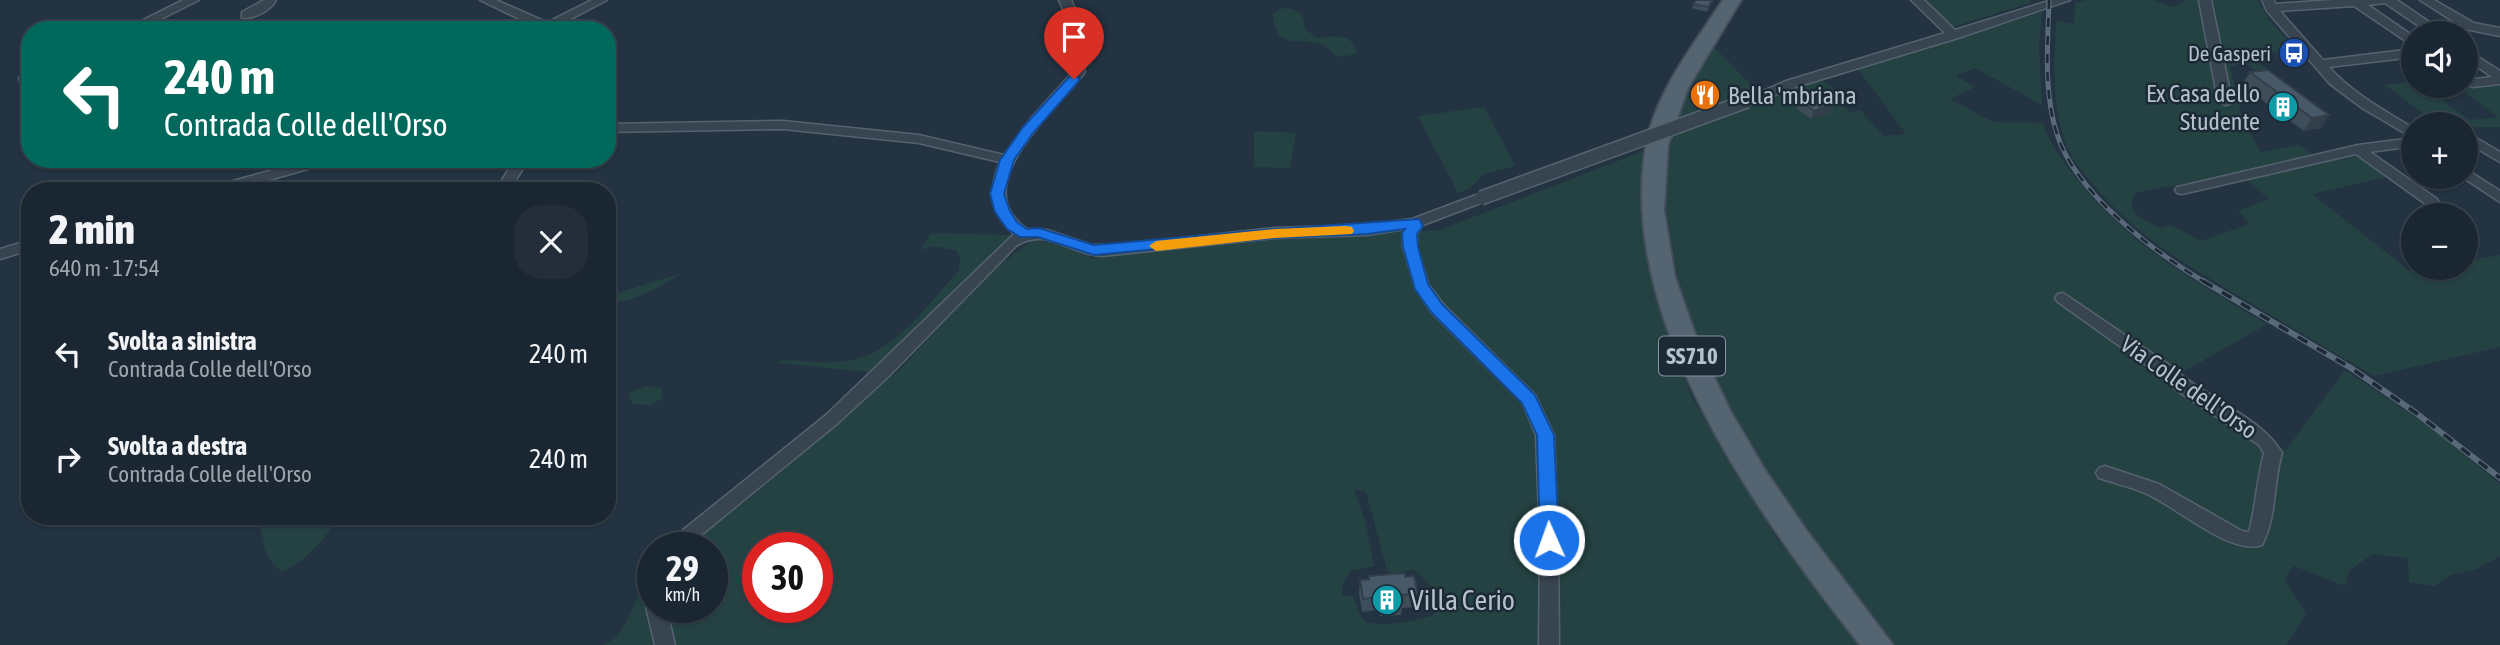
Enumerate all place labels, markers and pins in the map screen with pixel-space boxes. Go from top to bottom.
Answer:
pin [1044,7,1104,79]
bus stop icon: De Gasperi [2277,36,2311,70]
place label: De Gasperi [2188,41,2271,65]
restaurant icon: Bella 'mbriana [1688,78,1722,112]
place label: Ex Casa dello Studente [2146,80,2260,135]
place label: Bella 'mbriana [1728,82,1857,109]
building icon: Ex Casa dello Studente [2266,90,2300,124]
building icon: Villa Cerio [1370,583,1404,617]
place label: Villa Cerio [1410,584,1515,616]

